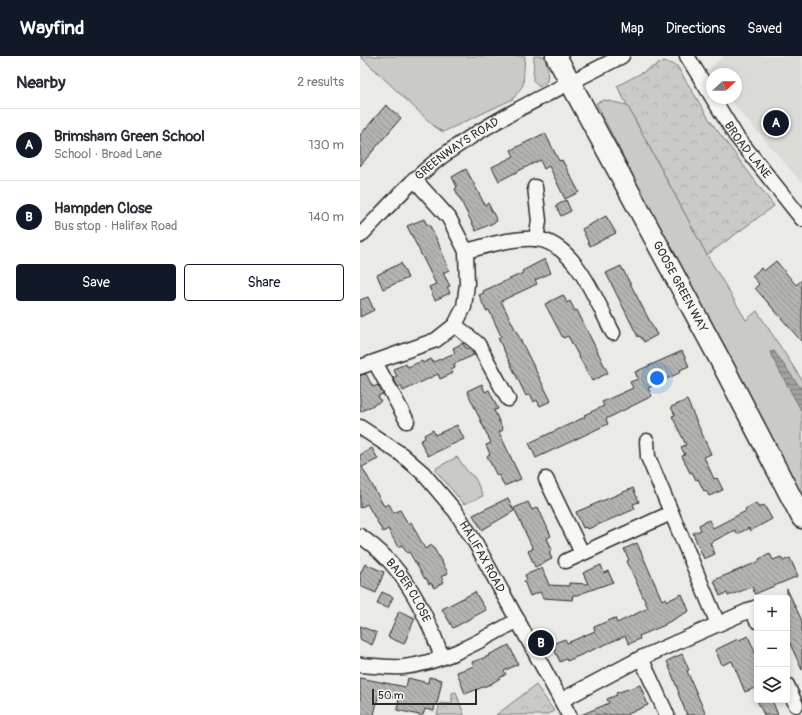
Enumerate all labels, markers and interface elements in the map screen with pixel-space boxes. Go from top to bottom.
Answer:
text: Wayfind [20,16,84,40]
text: Map [621,20,644,37]
text: Directions [666,20,725,37]
text: Saved [747,20,782,37]
north arrow [706,68,742,104]
text: Nearby [16,72,65,93]
text: 2 results [297,74,344,90]
pin: A [763,108,789,138]
street label: GREENWAYS ROAD [412,114,502,183]
street label: BROAD LANE [721,118,774,182]
text: Brimsham Green School [54,127,205,146]
text: A [25,137,33,153]
text: 130 m [308,137,344,153]
text: School · Broad Lane [54,146,162,162]
text: Hampden Close [54,199,152,218]
text: B [25,209,33,225]
text: 140 m [308,209,344,225]
text: Bus stop · Halifax Road [54,218,177,234]
street label: GOOSE GREEN WAY [650,238,711,335]
button: Save [16,264,176,301]
button: Share [184,264,344,301]
your location [647,368,667,388]
street label: HALIFAX ROAD [456,518,509,595]
street label: BADER CLOSE [383,555,434,625]
map controls [754,595,790,703]
button: + [754,595,790,631]
pin: B [528,628,554,658]
button: − [754,631,790,667]
button: layers [754,667,790,703]
scale bar [372,687,477,706]
text: 50 m [378,689,404,702]

